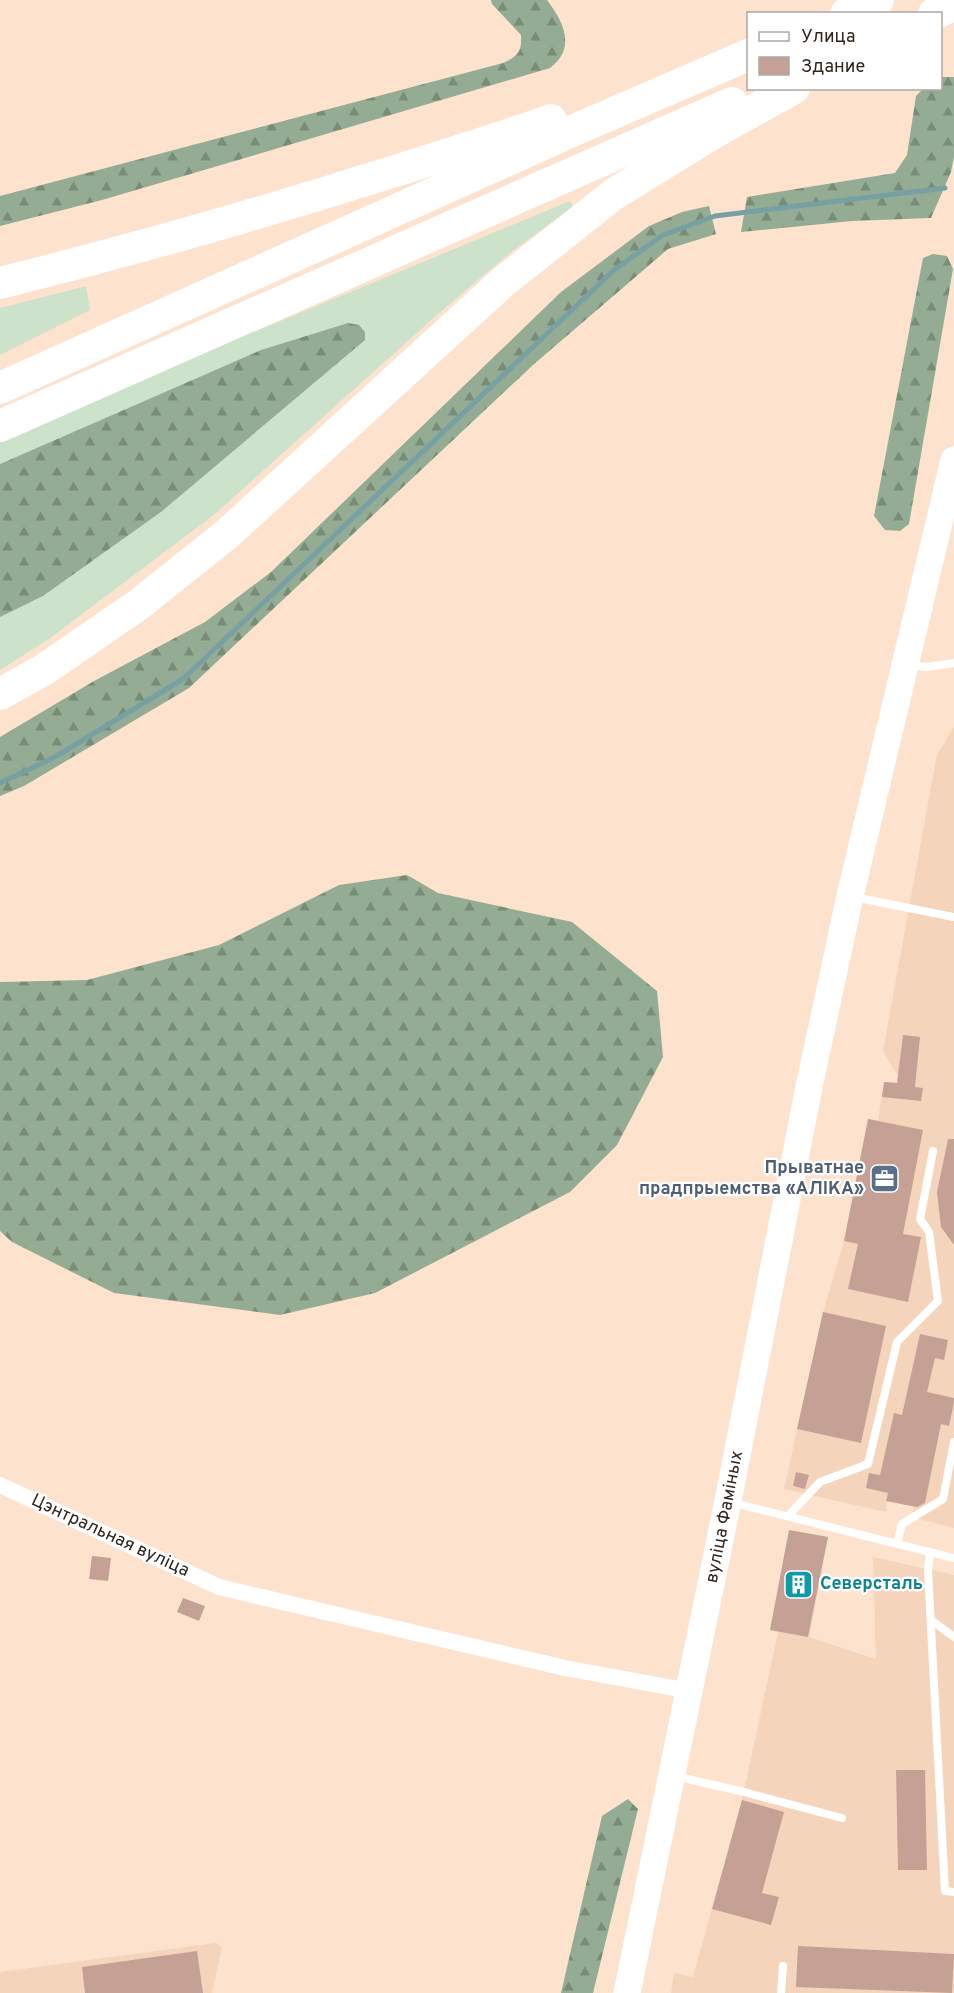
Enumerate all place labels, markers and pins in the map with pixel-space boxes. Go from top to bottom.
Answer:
place label: Прыватнае прадпрыемства «АЛІКА» [639,1157,864,1201]
office icon: Прыватнае прадпрыемства «АЛІКА» [869,1162,901,1194]
building icon: Северсталь [783,1568,815,1600]
place label: Северсталь [820,1573,923,1596]

